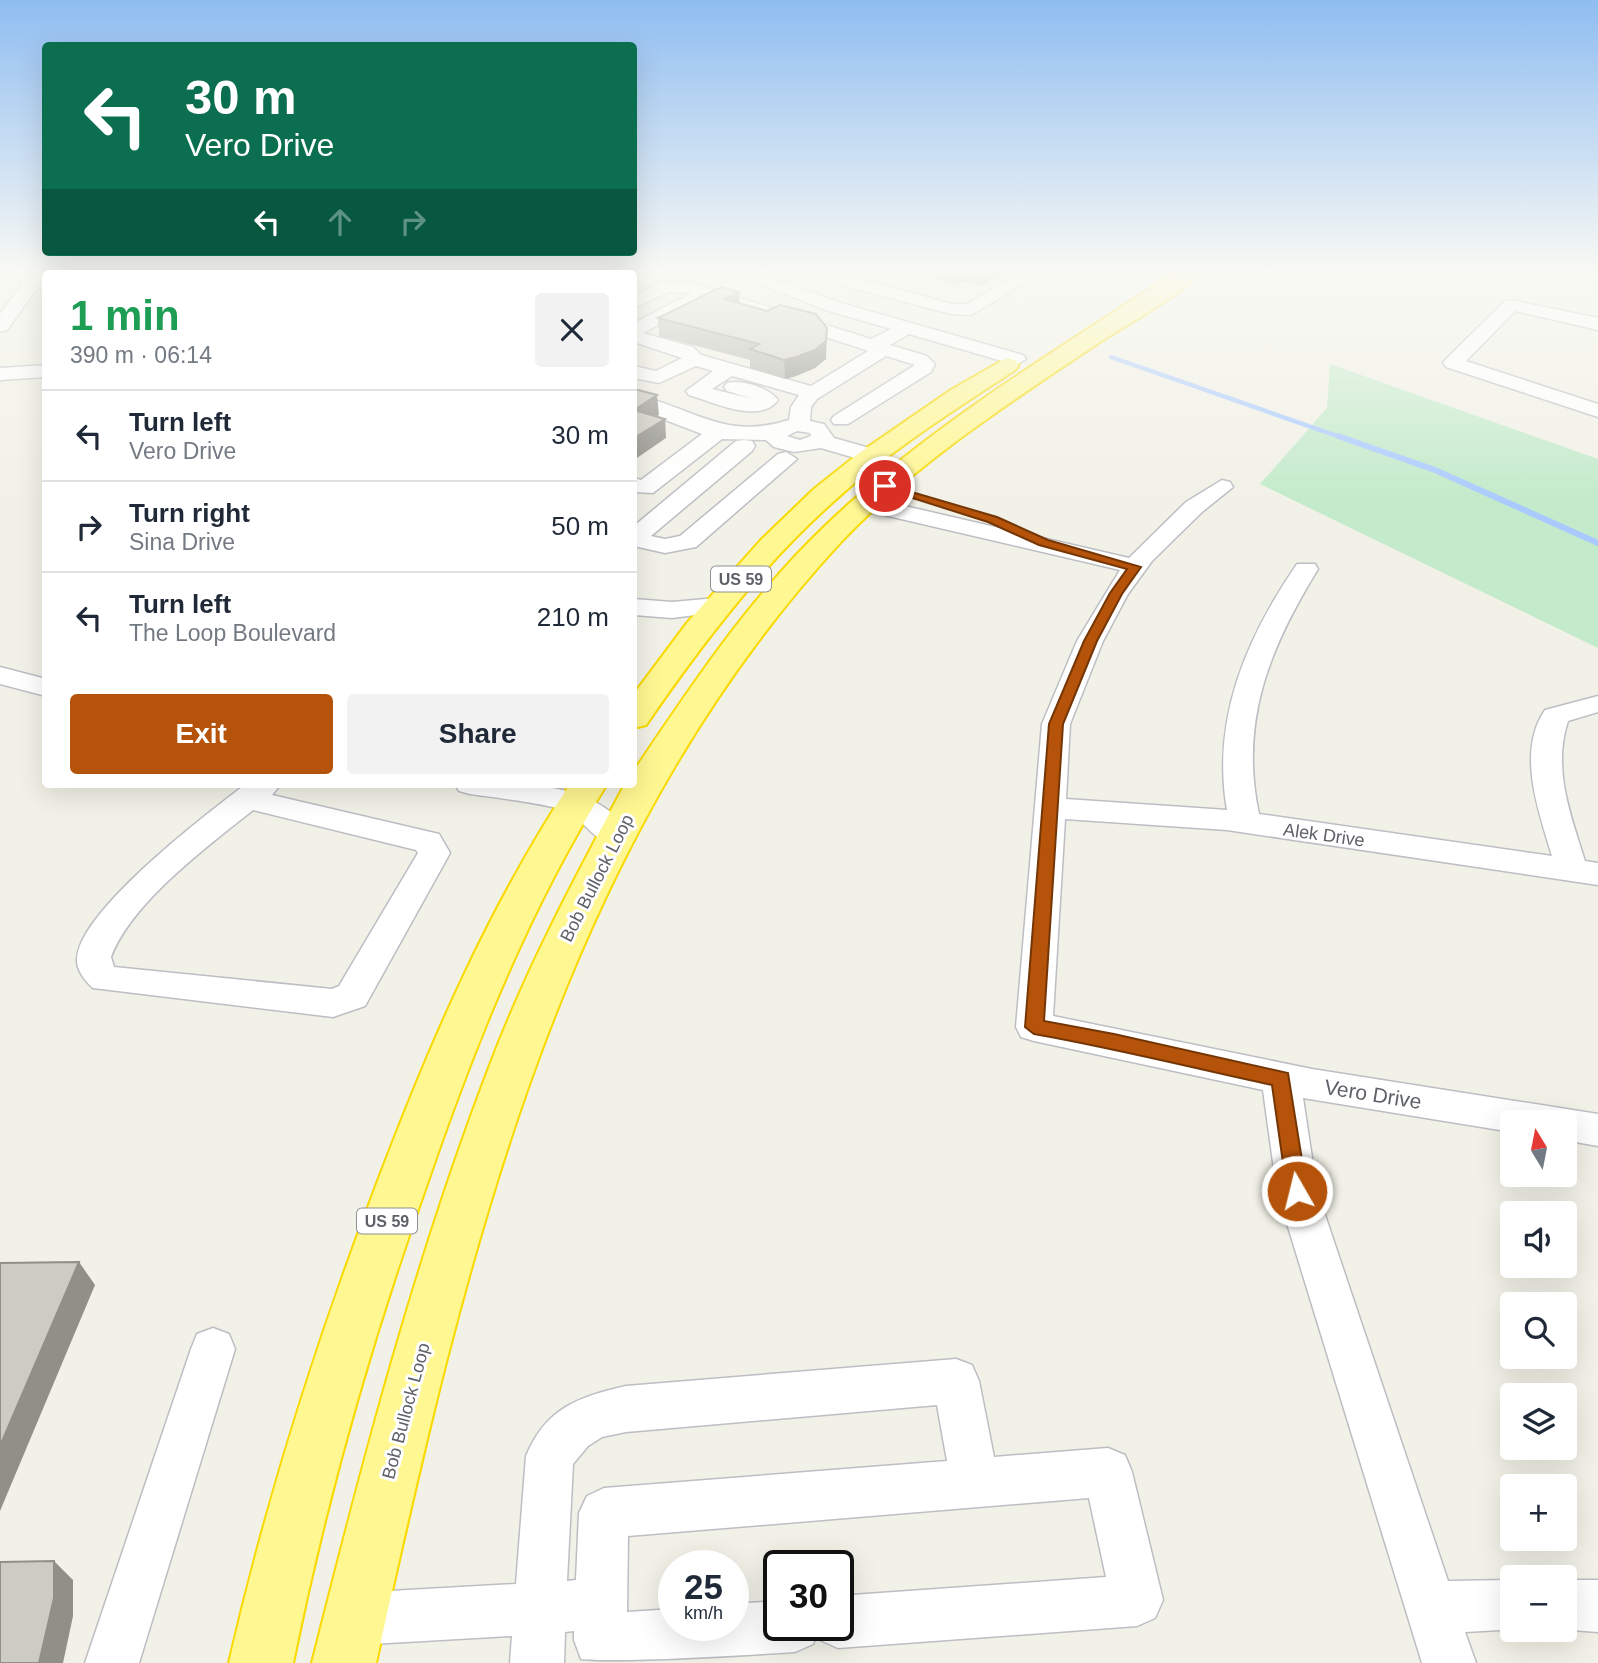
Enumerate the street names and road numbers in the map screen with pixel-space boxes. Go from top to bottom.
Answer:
road number: US 59 [711,566,771,592]
street label: Bob Bullock Loop [556,811,638,945]
street label: Alek Drive [1282,819,1366,851]
street label: Vero Drive [1323,1075,1423,1113]
road number: US 59 [357,1208,417,1233]
street label: Bob Bullock Loop [378,1341,434,1481]

